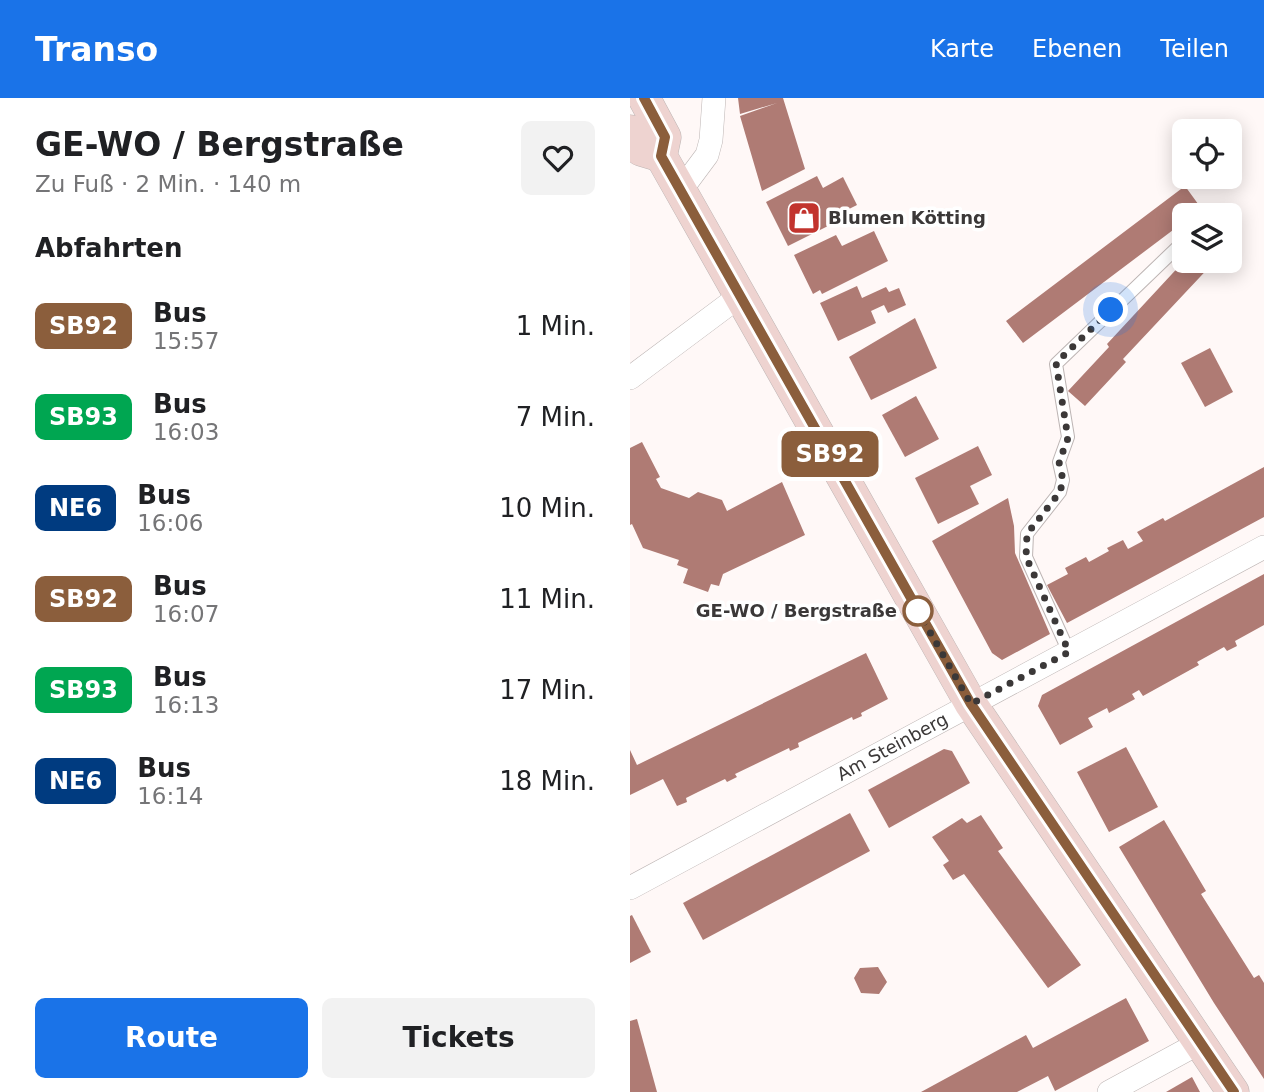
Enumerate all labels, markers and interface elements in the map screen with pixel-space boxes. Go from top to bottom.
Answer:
text: Transo [35,30,158,69]
text: Karte [930,35,994,63]
text: Ebenen [1032,35,1122,63]
text: Teilen [1160,35,1229,63]
map controls [1172,119,1242,273]
button: locate [1172,119,1242,189]
button: heart [521,121,595,195]
text: GE-WO / Bergstraße [35,125,404,164]
text: Zu Fuß · 2 Min. · 140 m [35,171,301,197]
shop icon: Blumen Kötting [785,199,823,237]
button: layers [1172,203,1242,273]
place label: Blumen Kötting [828,207,986,228]
text: Abfahrten [35,233,183,263]
your location [1093,292,1128,327]
text: Bus [153,298,207,328]
text: 1 Min. [516,311,595,341]
text: SB92 [49,312,118,340]
text: 15:57 [153,328,219,354]
text: Bus [153,389,207,419]
text: 7 Min. [516,402,595,432]
text: SB93 [49,403,118,431]
text: 16:03 [153,419,219,445]
line badge: SB92 [781,431,879,477]
text: SB92 [796,440,864,468]
text: Bus [137,480,191,510]
text: 10 Min. [499,493,595,523]
text: NE6 [49,494,102,522]
text: 16:06 [137,510,203,536]
text: Bus [153,571,207,601]
text: 11 Min. [499,584,595,614]
text: SB92 [49,585,118,613]
marker: GE-WO / Bergstraße [903,596,933,626]
place label: GE-WO / Bergstraße [696,600,897,621]
text: 16:07 [153,601,219,627]
text: Bus [153,662,207,692]
text: 17 Min. [499,675,595,705]
text: SB93 [49,676,118,704]
text: 16:13 [153,692,219,718]
street label: Am Steinberg [833,708,951,785]
text: Bus [137,753,191,783]
text: 18 Min. [499,766,595,796]
text: NE6 [49,767,102,795]
text: 16:14 [137,783,203,809]
button: Route [35,998,308,1078]
button: Tickets [322,998,595,1078]

